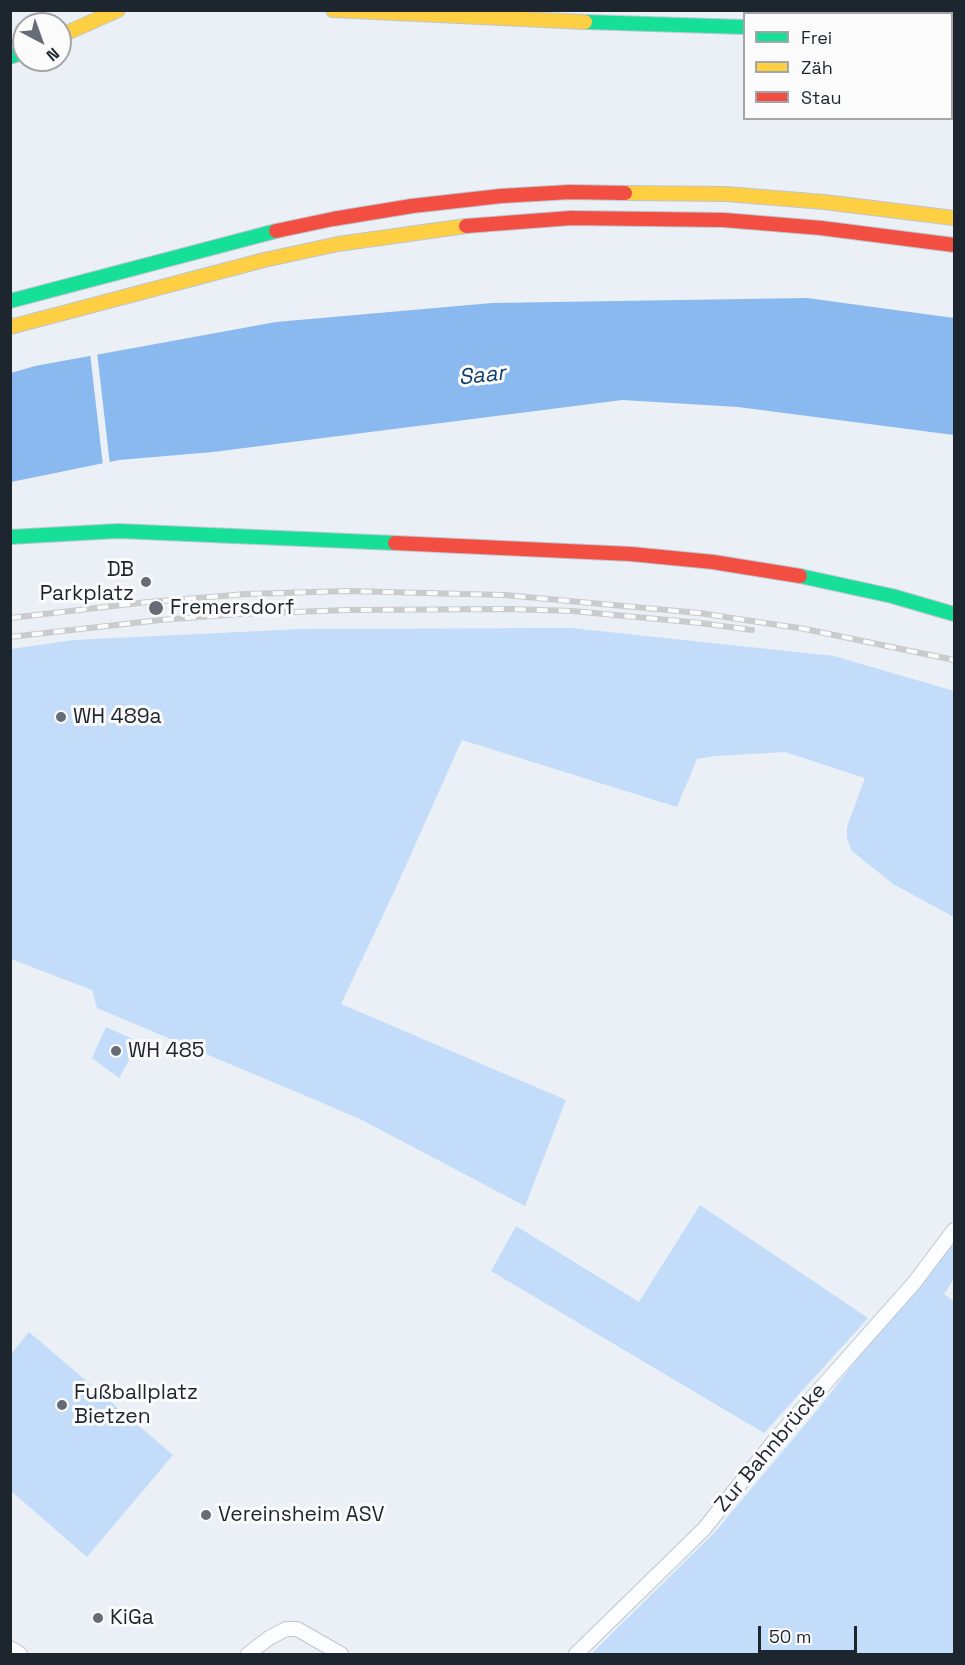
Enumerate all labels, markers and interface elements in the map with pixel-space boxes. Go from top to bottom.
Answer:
north arrow [12,12,72,72]
legend [743,12,953,120]
text: Frei [801,26,832,49]
text: N [42,43,64,66]
text: Zäh [801,56,833,79]
text: Stau [801,86,841,109]
water label: Saar [457,360,507,392]
place label: DB Parkplatz [40,557,134,607]
marker: DB Parkplatz [139,575,153,589]
place label: Fremersdorf [170,595,294,621]
marker: Fremersdorf [147,599,165,617]
place label: WH 489a [73,704,162,730]
marker: WH 489a [54,710,68,724]
place label: WH 485 [128,1038,204,1064]
marker: WH 485 [109,1044,123,1058]
street label: Zur Bahnbrücke [710,1379,832,1517]
place label: Fußballplatz Bietzen [74,1380,198,1430]
marker: Fußballplatz Bietzen [55,1398,69,1412]
place label: Vereinsheim ASV [218,1502,384,1528]
marker: Vereinsheim ASV [199,1508,213,1522]
place label: KiGa [110,1605,154,1631]
marker: KiGa [91,1611,105,1625]
scale bar [761,1614,860,1652]
text: 50 m [769,1625,811,1648]

